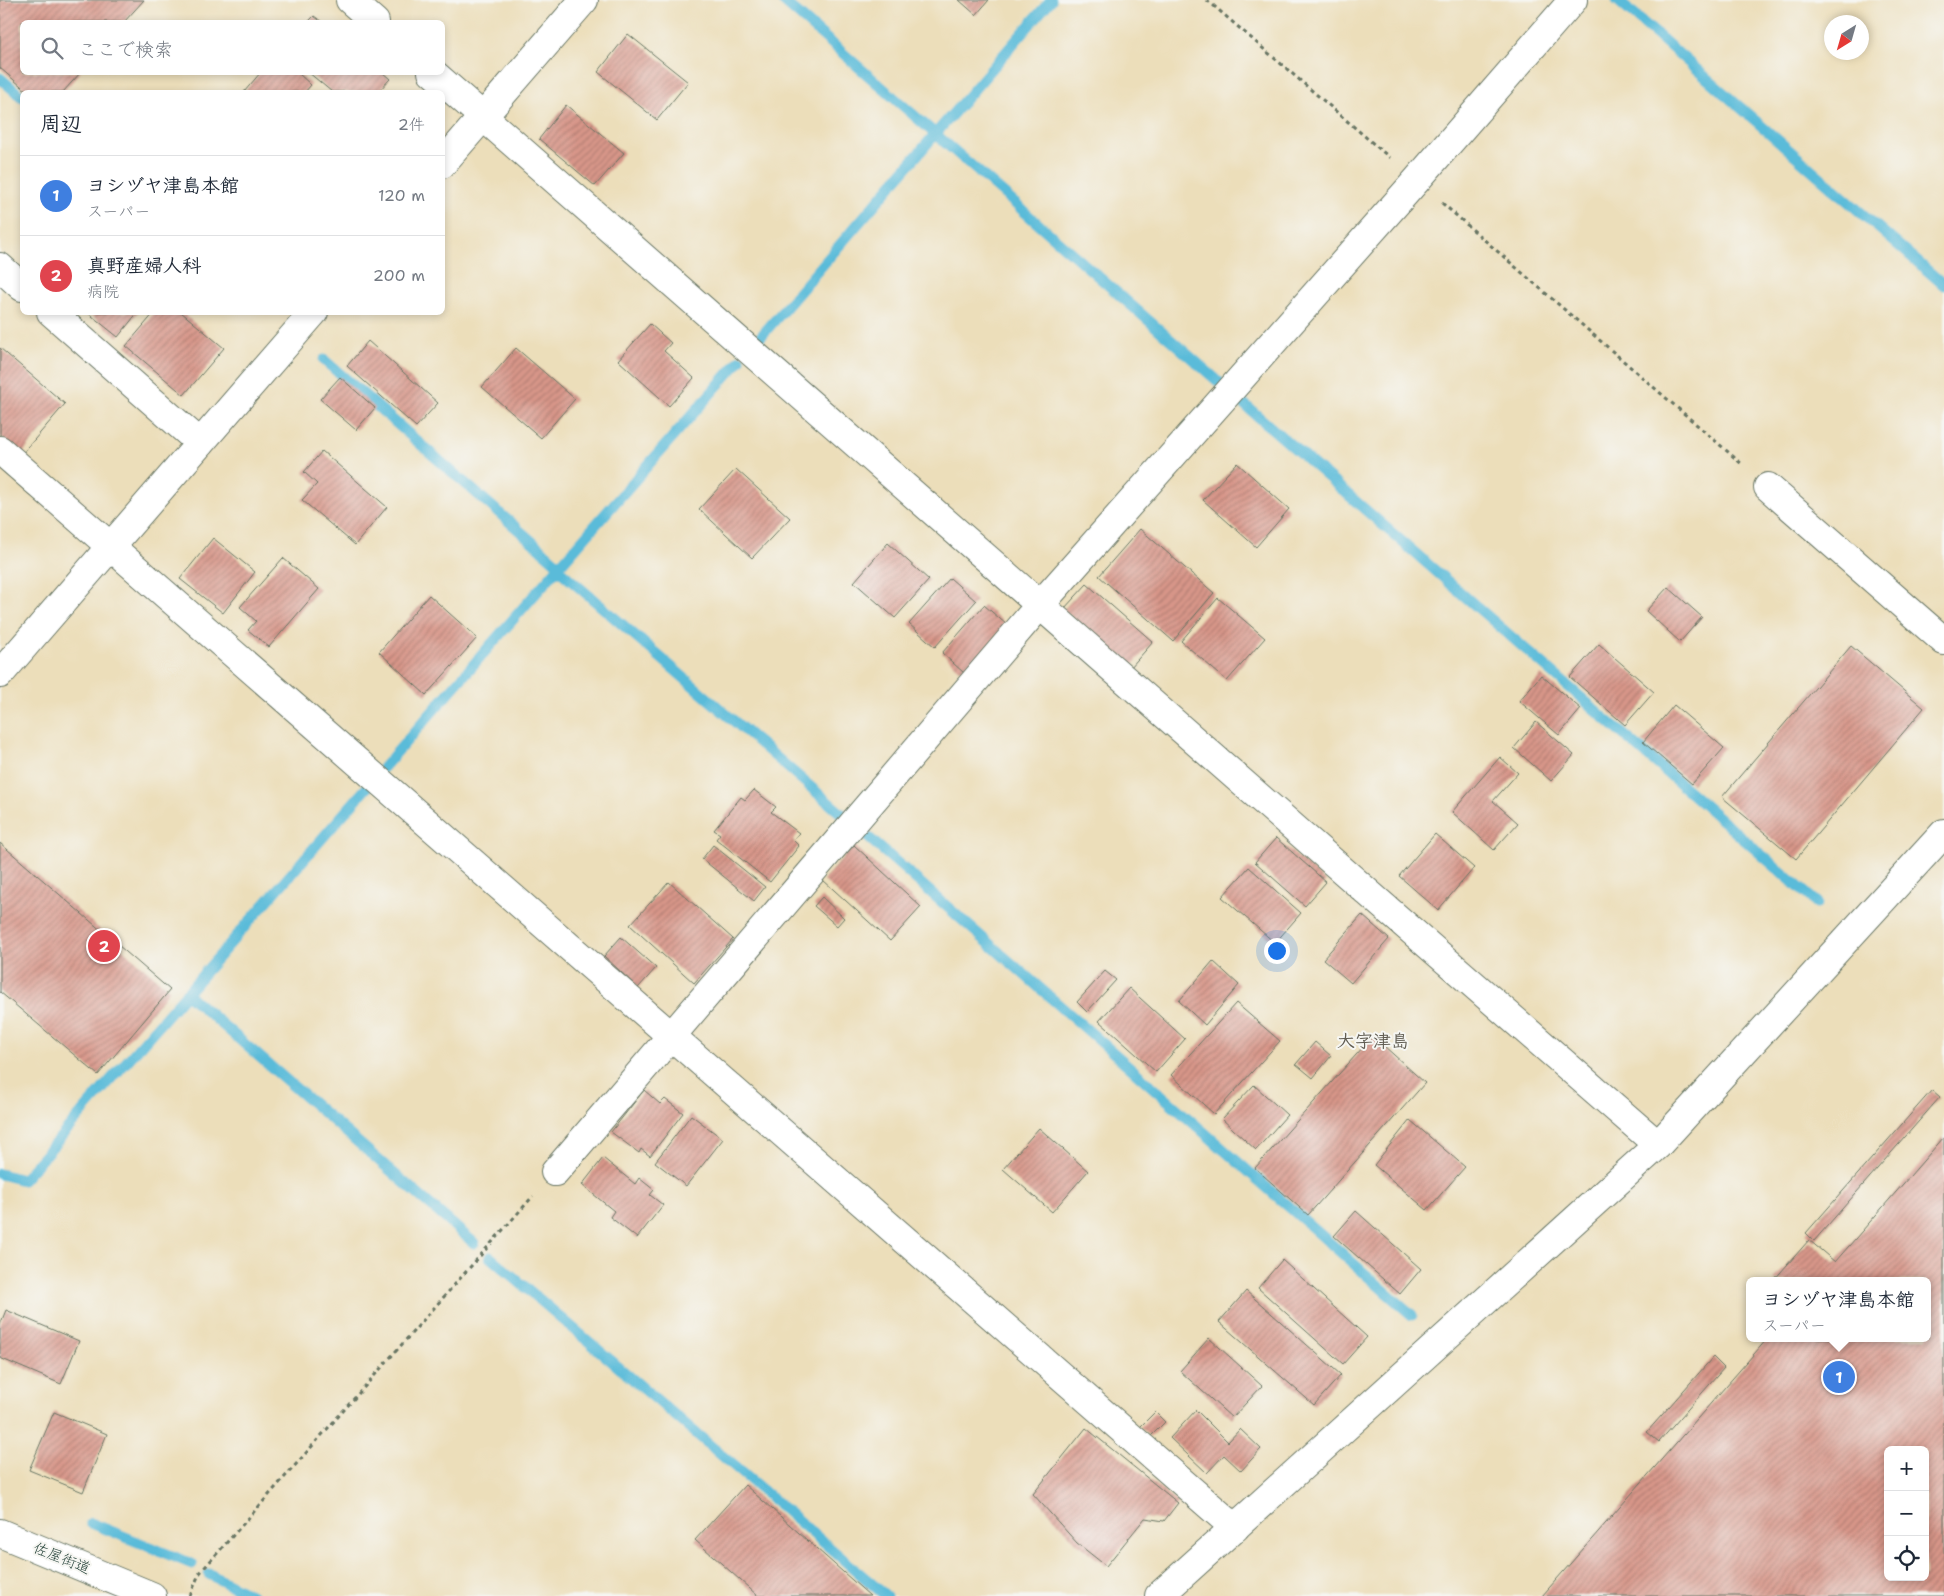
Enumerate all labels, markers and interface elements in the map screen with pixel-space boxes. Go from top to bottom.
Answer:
north arrow [1824,15,1869,60]
search box [20,20,445,75]
icon: search [38,34,66,62]
text: ここで検索 [78,37,173,62]
text: 周辺 [40,110,82,138]
text: 2件 [398,114,425,135]
text: ヨシヅヤ津島本館 [87,173,239,198]
text: 1 [52,185,60,206]
text: 120 m [378,185,425,206]
text: スーパー [87,201,150,222]
text: 真野産婦人科 [87,253,201,278]
text: 2 [50,265,62,286]
text: 200 m [373,265,425,286]
text: 病院 [87,281,119,302]
pin: 2 [88,927,120,965]
your location [1264,938,1290,964]
district label: 大字津島 [1337,1029,1409,1053]
popup [1746,1277,1931,1342]
text: ヨシヅヤ津島本館 [1762,1287,1915,1312]
text: スーパー [1762,1315,1826,1336]
pin: 1 [1823,1358,1855,1396]
map controls [1884,1446,1929,1581]
button: + [1884,1446,1929,1491]
button: − [1884,1491,1929,1536]
button: locate [1884,1536,1929,1581]
street label: 佐屋街道 [30,1537,94,1579]

